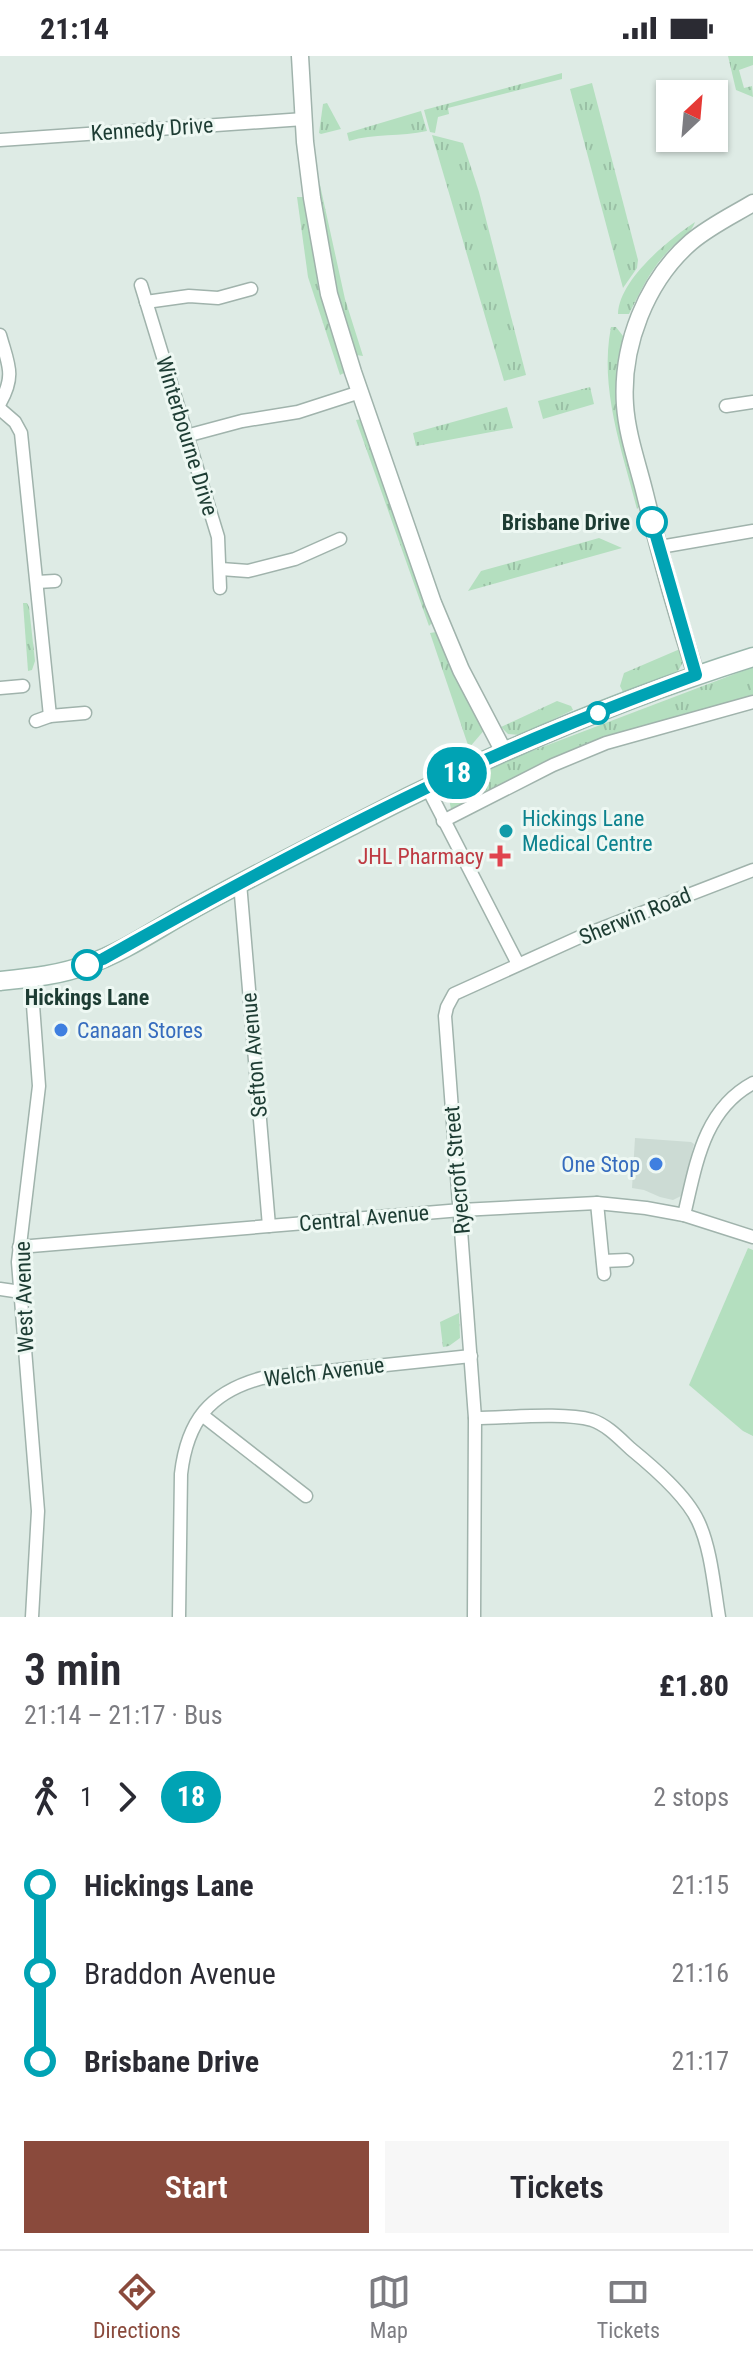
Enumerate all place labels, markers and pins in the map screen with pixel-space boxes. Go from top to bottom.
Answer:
marker: Brisbane Drive [637,507,667,537]
place label: Brisbane Drive [502,510,630,535]
unlabelled marker [587,702,609,724]
place label: Hickings Lane Medical Centre [522,806,652,856]
marker: Hickings Lane Medical Centre [497,822,515,840]
place label: JHL Pharmacy [358,844,484,869]
marker: JHL Pharmacy [491,847,509,865]
marker: Hickings Lane [72,950,102,980]
place label: Hickings Lane [25,985,149,1010]
place label: Canaan Stores [77,1018,203,1043]
marker: Canaan Stores [52,1021,70,1039]
place label: One Stop [561,1152,640,1177]
marker: One Stop [647,1155,665,1173]

